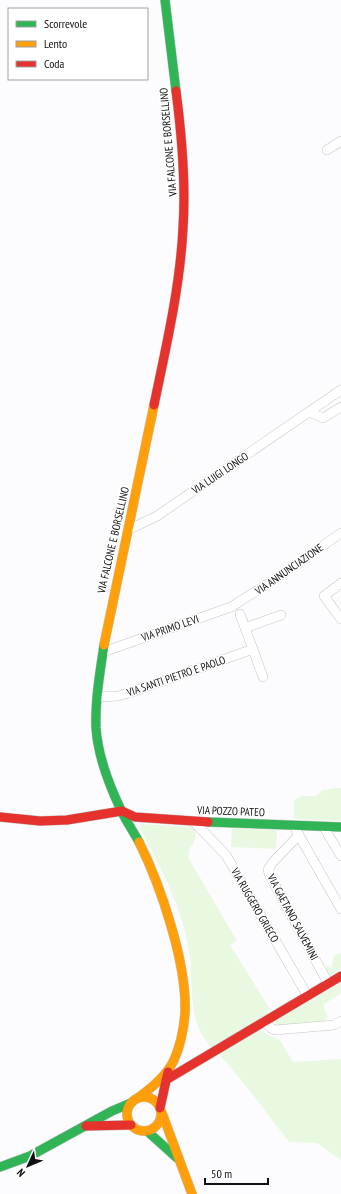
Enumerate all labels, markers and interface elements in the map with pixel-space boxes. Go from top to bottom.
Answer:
legend [8,8,148,80]
text: Scorrevole [44,16,87,31]
text: Lento [44,36,67,51]
text: Coda [44,56,65,71]
street label: VIA FALCONE E BORSELLINO [156,87,180,198]
street label: VIA LUIGI LONGO [188,449,251,498]
street label: VIA FALCONE E BORSELLINO [94,485,132,596]
street label: VIA ANNUNCIAZIONE [251,540,326,598]
street label: VIA PRIMO LEVI [138,612,201,645]
street label: VIA SANTI PIETRO E PAOLO [124,653,227,700]
street label: VIA POZZO PATEO [196,803,265,819]
street label: VIA RUGGERO GRIECO [228,864,282,945]
street label: VIA GAETANO SALVEMINI [264,871,322,962]
north arrow [8,1146,48,1186]
scale bar [205,1160,268,1186]
text: N [14,1166,28,1180]
text: 50 m [211,1166,232,1181]

